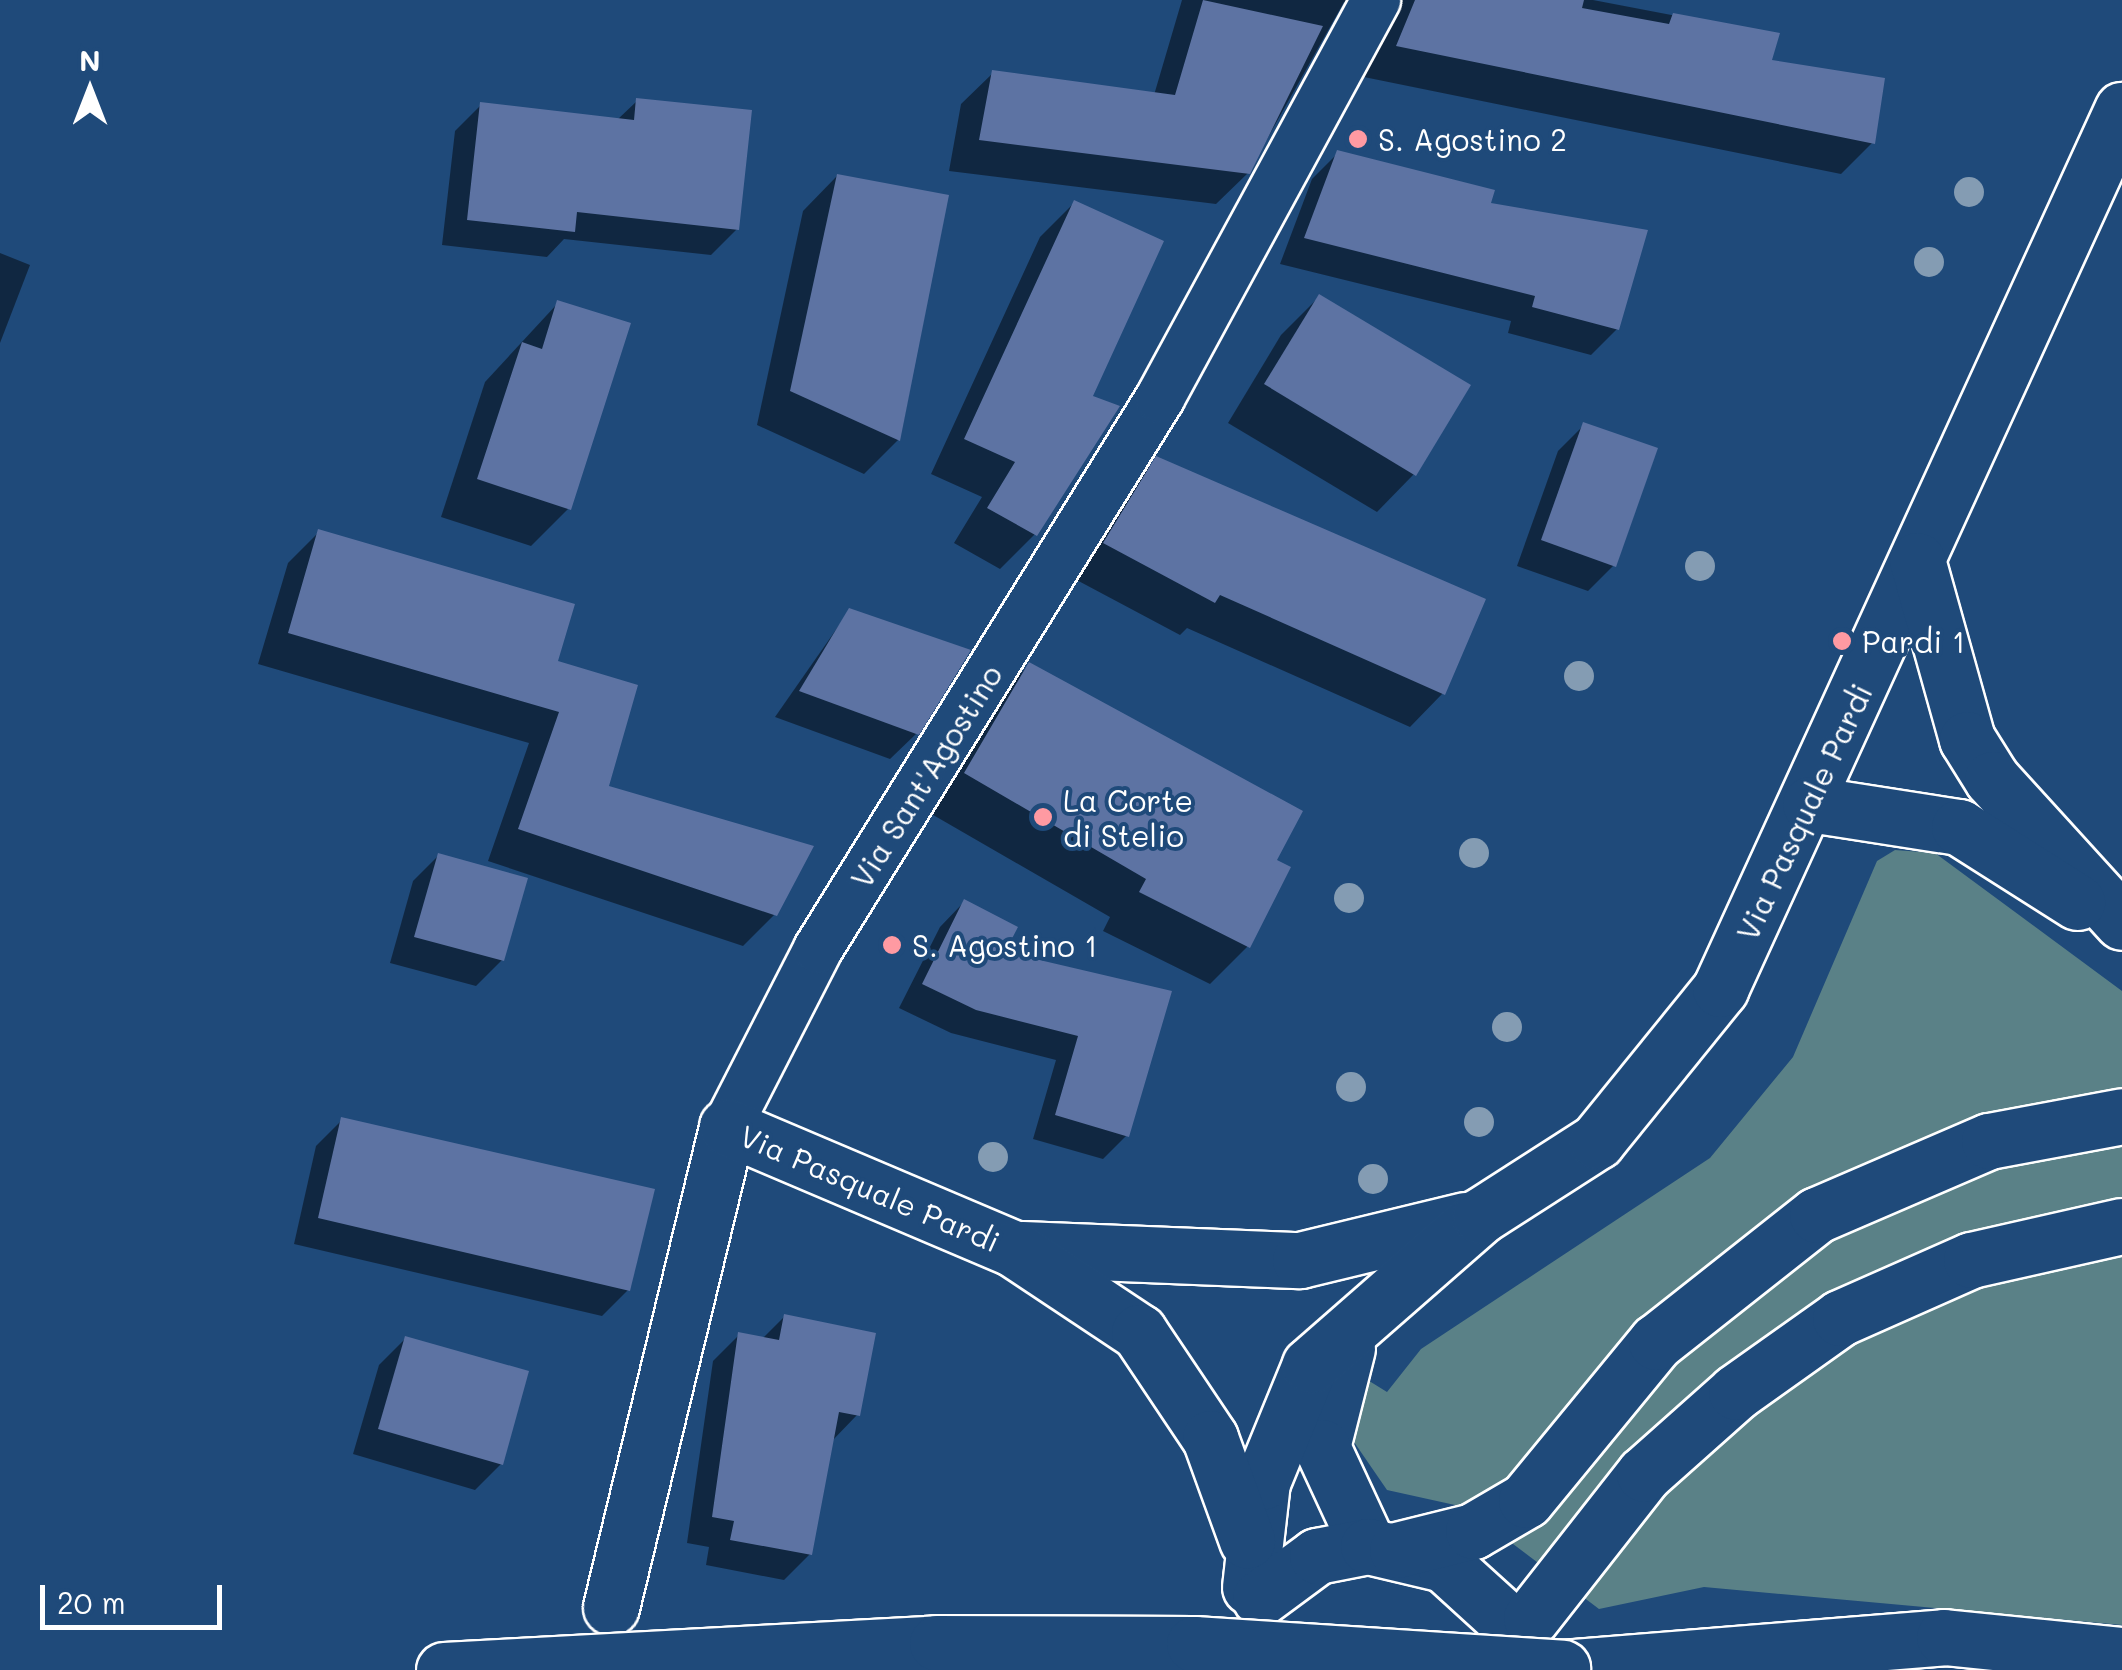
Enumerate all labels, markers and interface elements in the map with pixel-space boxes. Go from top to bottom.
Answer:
north arrow [40,40,140,140]
text: N [79,42,101,78]
place label: S. Agostino 2 [1378,121,1567,157]
marker: S. Agostino 2 [1347,128,1369,150]
place label: Pardi 1 [1862,623,1965,659]
marker: Pardi 1 [1831,630,1853,652]
street label: Via Sant'Agostino [843,658,1009,894]
street label: Via Pasquale Pardi [1729,678,1879,946]
place label: La Corte di Stelio [1063,782,1193,852]
marker: La Corte di Stelio [1032,806,1054,828]
place label: S. Agostino 1 [912,927,1098,963]
marker: S. Agostino 1 [881,934,903,956]
street label: Via Pasquale Pardi [735,1117,1005,1259]
scale bar [45,1565,228,1627]
text: 20 m [57,1582,126,1622]

